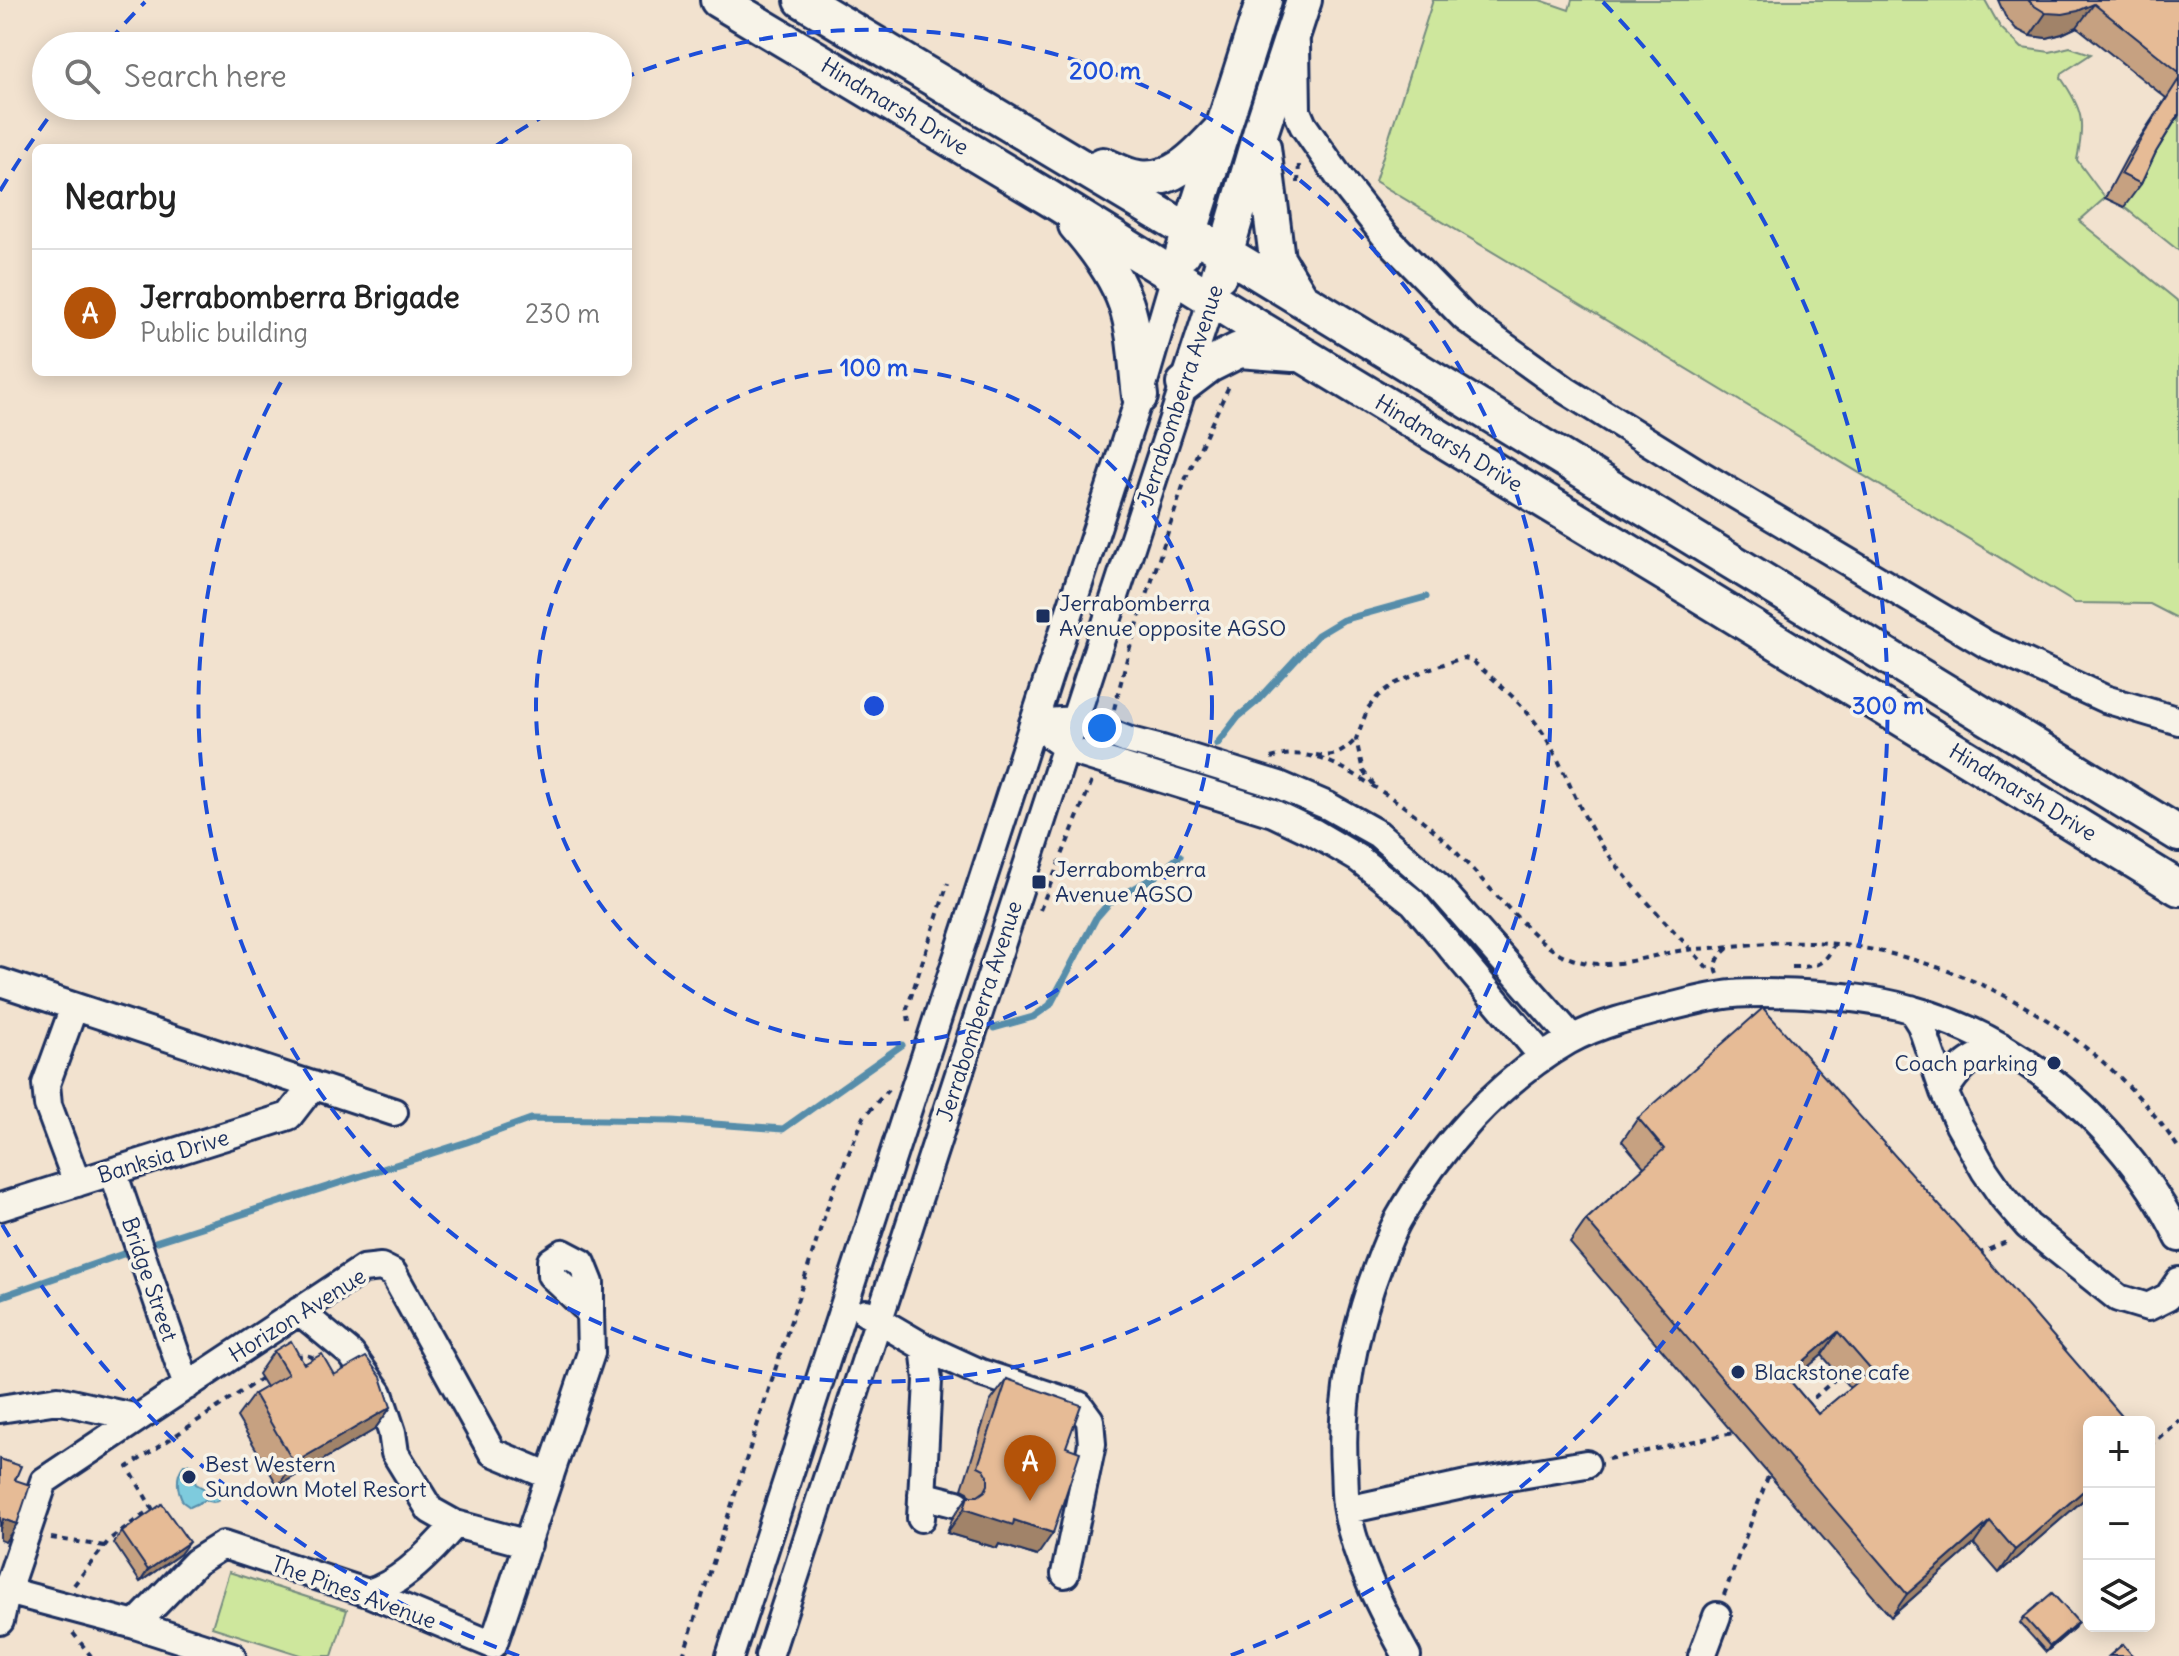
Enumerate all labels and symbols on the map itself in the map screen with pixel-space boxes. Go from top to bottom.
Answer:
street label: Hindmarsh Drive [816,51,974,161]
text: 200 m [1069,55,1141,85]
street label: Jerrabomberra Avenue [1131,281,1229,509]
text: 100 m [840,352,908,382]
street label: Hindmarsh Drive [1370,388,1528,498]
place label: Jerrabomberra Avenue opposite AGSO [1059,589,1286,642]
marker: Jerrabomberra Avenue opposite AGSO [1034,607,1052,625]
text: 300 m [1852,690,1924,720]
centre of rings [860,692,888,720]
your location [1082,708,1122,748]
street label: Hindmarsh Drive [1944,737,2102,847]
place label: Jerrabomberra Avenue AGSO [1055,855,1206,908]
marker: Jerrabomberra Avenue AGSO [1030,873,1048,891]
street label: Jerrabomberra Avenue [930,897,1028,1125]
place label: Coach parking [1895,1049,2038,1077]
marker: Coach parking [2045,1054,2063,1072]
street label: Banksia Drive [94,1123,232,1189]
street label: Bridge Street [116,1213,184,1345]
street label: Horizon Avenue [223,1262,371,1368]
place label: Blackstone cafe [1754,1358,1910,1386]
marker: Blackstone cafe [1729,1363,1747,1381]
pin: A [1004,1435,1056,1501]
place label: Best Western Sundown Motel Resort [205,1450,427,1503]
marker: Best Western Sundown Motel Resort [180,1468,198,1486]
street label: The Pines Avenue [268,1549,440,1635]

